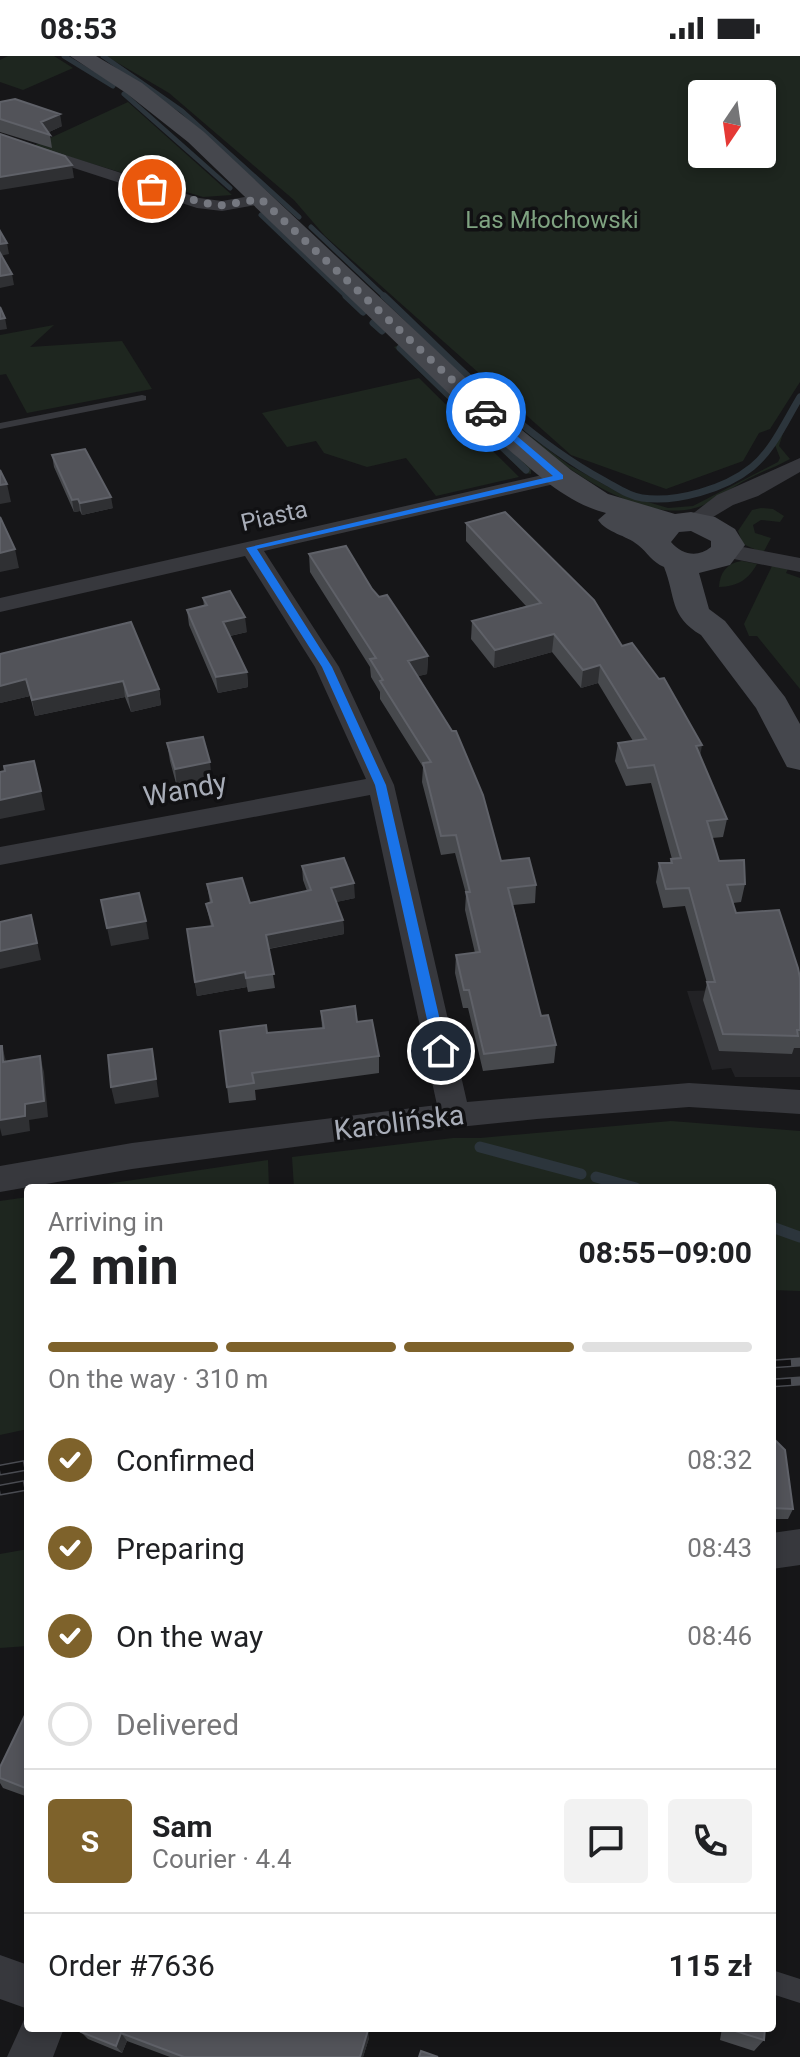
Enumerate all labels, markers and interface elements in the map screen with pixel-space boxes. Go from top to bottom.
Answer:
text: 08:53 [40,11,117,46]
north arrow [688,80,776,168]
map controls [688,80,776,168]
pin [118,155,186,223]
icon: bag [130,167,174,211]
park label: Las Młochowski [465,206,639,234]
courier [446,372,526,452]
icon: car [464,390,508,434]
street label: Piasta [238,495,310,537]
street label: Wandy [141,766,229,813]
pin [407,1017,475,1085]
icon: home [419,1029,463,1073]
street label: Karolińska [332,1098,466,1147]
text: Arriving in [48,1207,164,1237]
text: 08:55–09:00 [578,1235,752,1270]
text: 2 min [48,1236,179,1297]
text: On the way · 310 m [48,1364,268,1394]
icon: check [48,1438,92,1482]
text: Confirmed [116,1443,255,1478]
text: 08:32 [687,1445,752,1475]
icon: check [48,1526,92,1570]
text: Preparing [116,1531,245,1566]
text: 08:43 [687,1533,752,1563]
icon: check [48,1614,92,1658]
text: On the way [116,1619,263,1654]
text: 08:46 [687,1621,752,1651]
text: Delivered [116,1707,239,1742]
button: chat [564,1799,648,1883]
button: phone [668,1799,752,1883]
text: Sam [152,1809,213,1844]
text: S [81,1824,99,1859]
text: Courier · 4.4 [152,1844,292,1874]
text: Order #7636 [48,1948,215,1983]
text: 115 zł [668,1948,752,1983]

